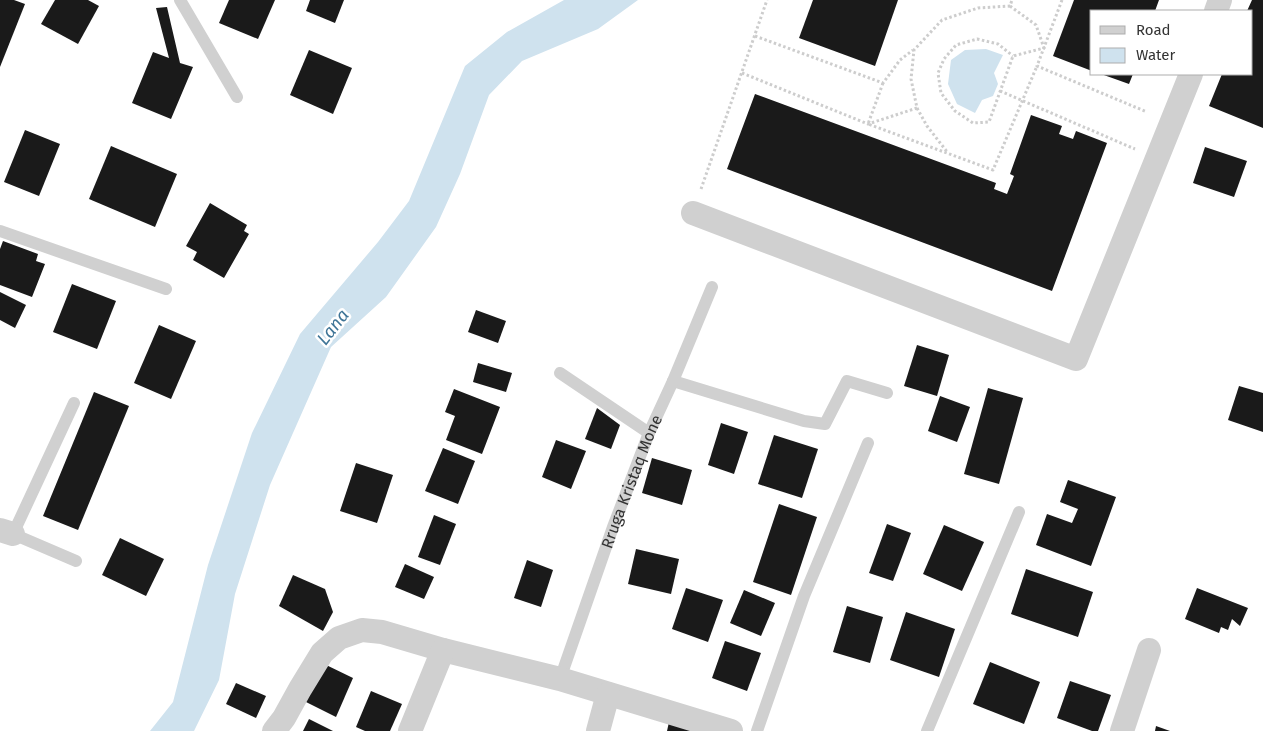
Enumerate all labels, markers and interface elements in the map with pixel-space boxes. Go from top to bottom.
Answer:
legend [1090,10,1253,75]
text: Road [1136,21,1171,39]
text: Water [1136,46,1175,64]
water label: Lana [312,305,354,349]
street label: Rruga Kristaq Mone [597,412,666,551]

